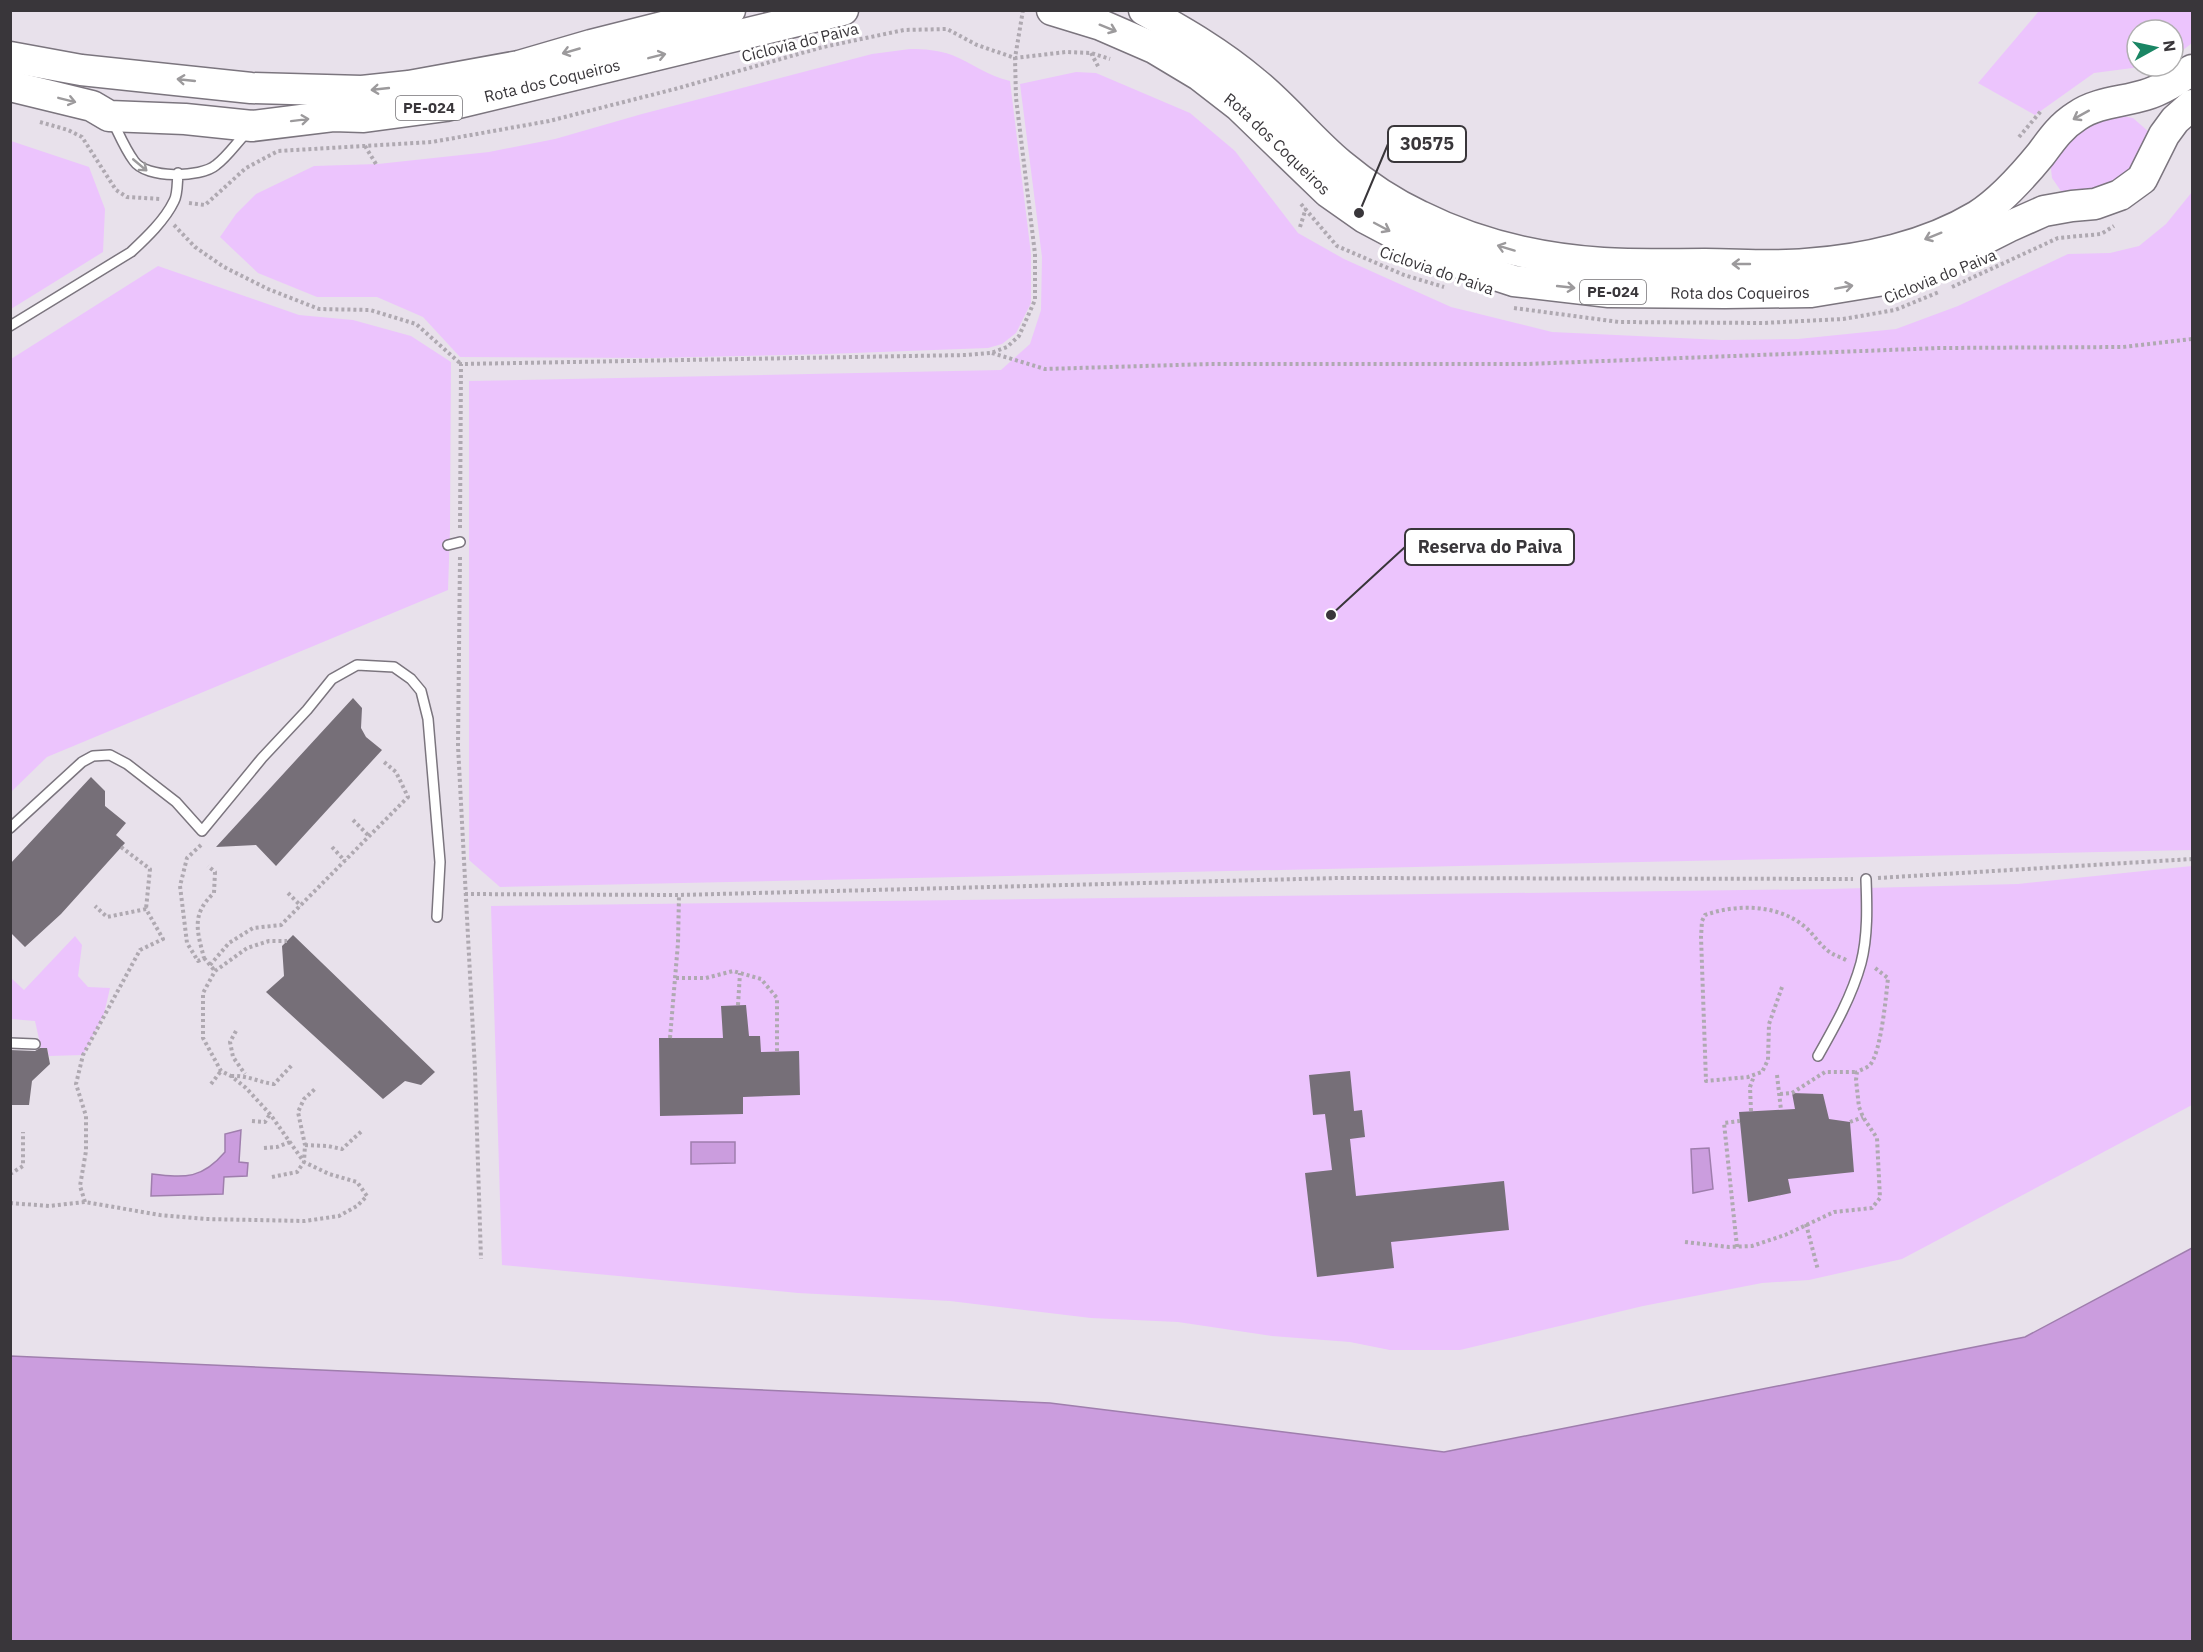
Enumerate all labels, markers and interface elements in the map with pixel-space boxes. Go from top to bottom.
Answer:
street label: Ciclovia do Paiva [739,18,861,66]
north arrow [2125,18,2185,78]
one-way arrow [1098,23,1116,34]
text: N [2159,39,2181,53]
one-way arrow [562,46,581,57]
one-way arrow [647,50,666,62]
street label: Rota dos Coqueiros [482,54,622,106]
one-way arrow [176,74,196,85]
one-way arrow [371,84,391,95]
street label: Rota dos Coqueiros [1220,88,1335,199]
one-way arrow [57,95,77,106]
road number: PE-024 [396,96,462,120]
one-way arrow [2073,109,2090,121]
one-way arrow [290,114,310,125]
callout: 30575 [1388,126,1466,162]
text: 30575 [1400,132,1454,155]
one-way arrow [131,157,147,171]
one-way arrow [1373,221,1390,233]
one-way arrow [1924,232,1942,243]
street label: Ciclovia do Paiva [1377,241,1497,299]
one-way arrow [1497,242,1516,253]
street label: Ciclovia do Paiva [1881,244,2000,308]
one-way arrow [1732,258,1752,270]
road number: PE-024 [1580,280,1646,304]
one-way arrow [1834,281,1853,292]
one-way arrow [1555,282,1575,293]
street label: Rota dos Coqueiros [1670,282,1810,303]
callout: Reserva do Paiva [1405,529,1574,565]
text: Reserva do Paiva [1418,535,1562,558]

